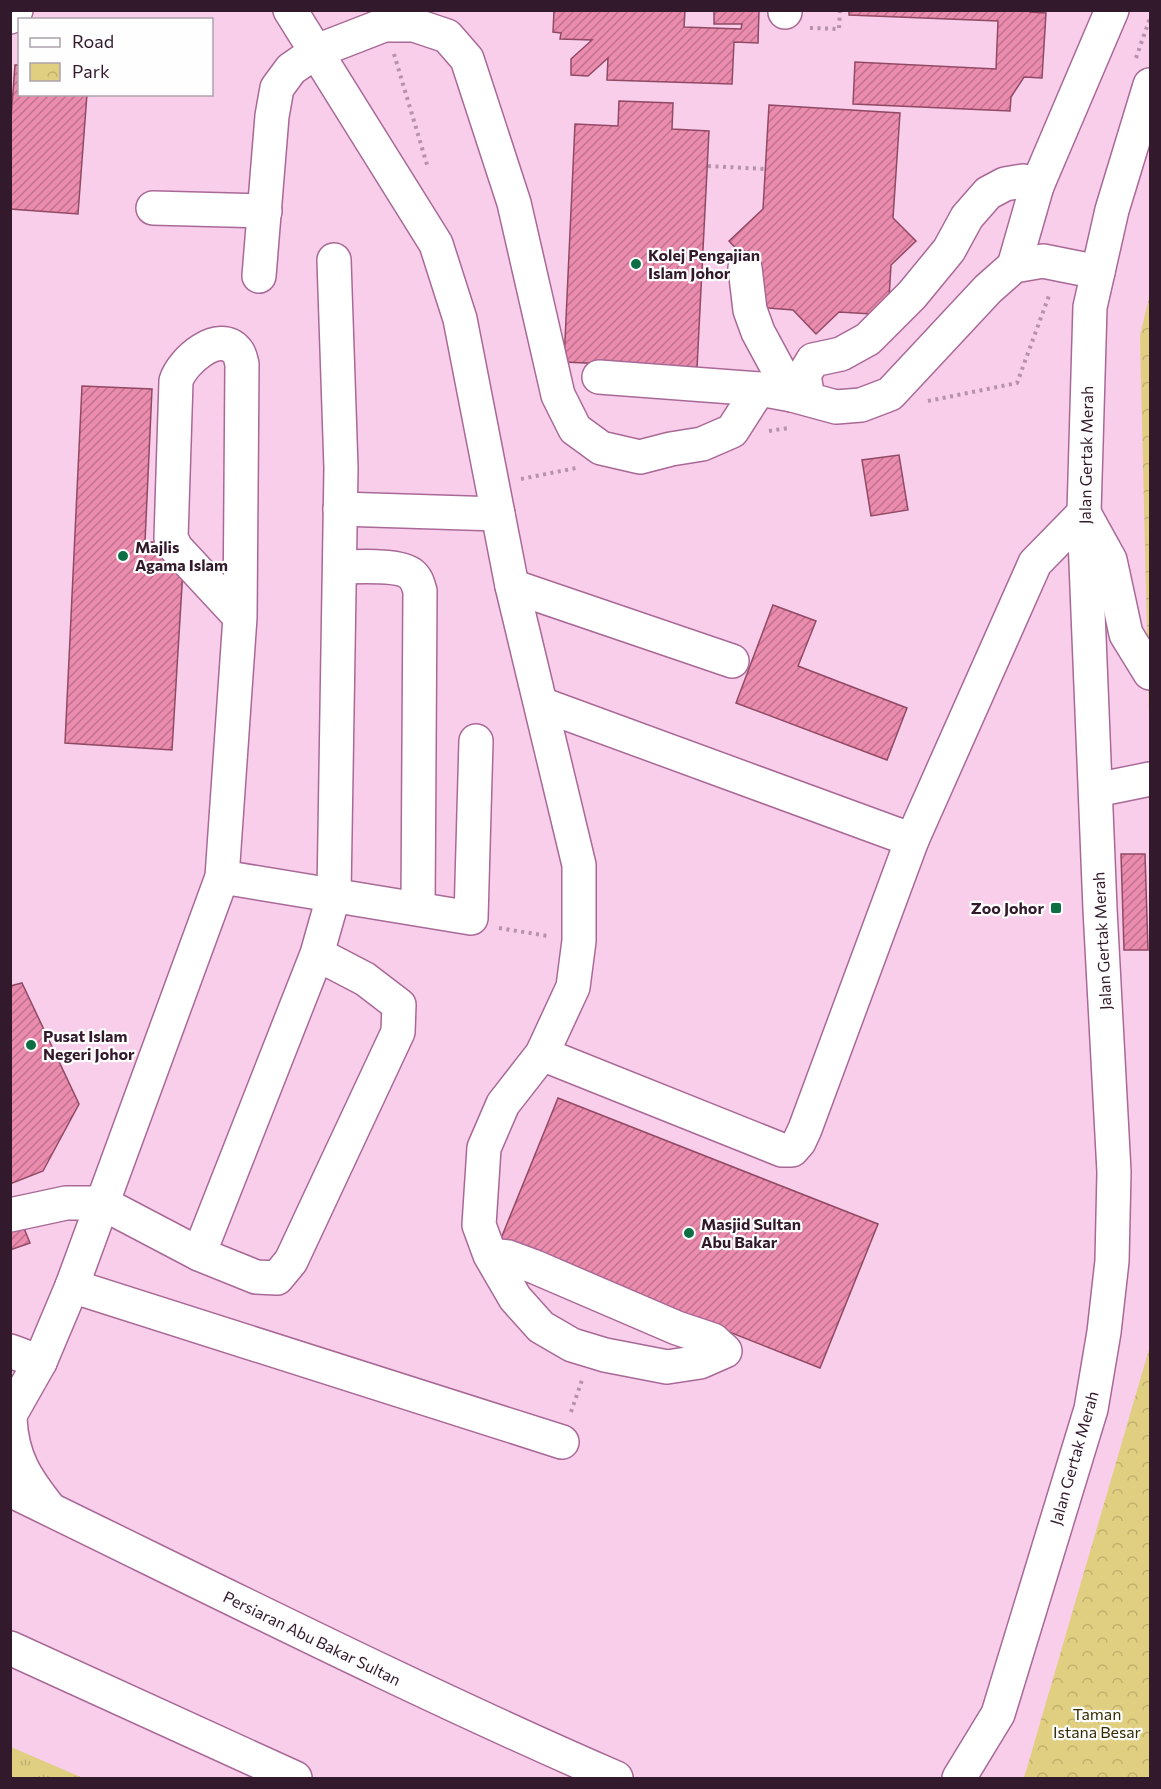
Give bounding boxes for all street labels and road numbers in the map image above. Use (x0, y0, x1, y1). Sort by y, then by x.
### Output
street label: Jalan Gertak Merah (1075, 386, 1096, 524)
street label: Jalan Gertak Merah (1088, 871, 1115, 1011)
street label: Jalan Gertak Merah (1045, 1389, 1102, 1527)
street label: Persiaran Abu Bakar Sultan (220, 1586, 404, 1689)

